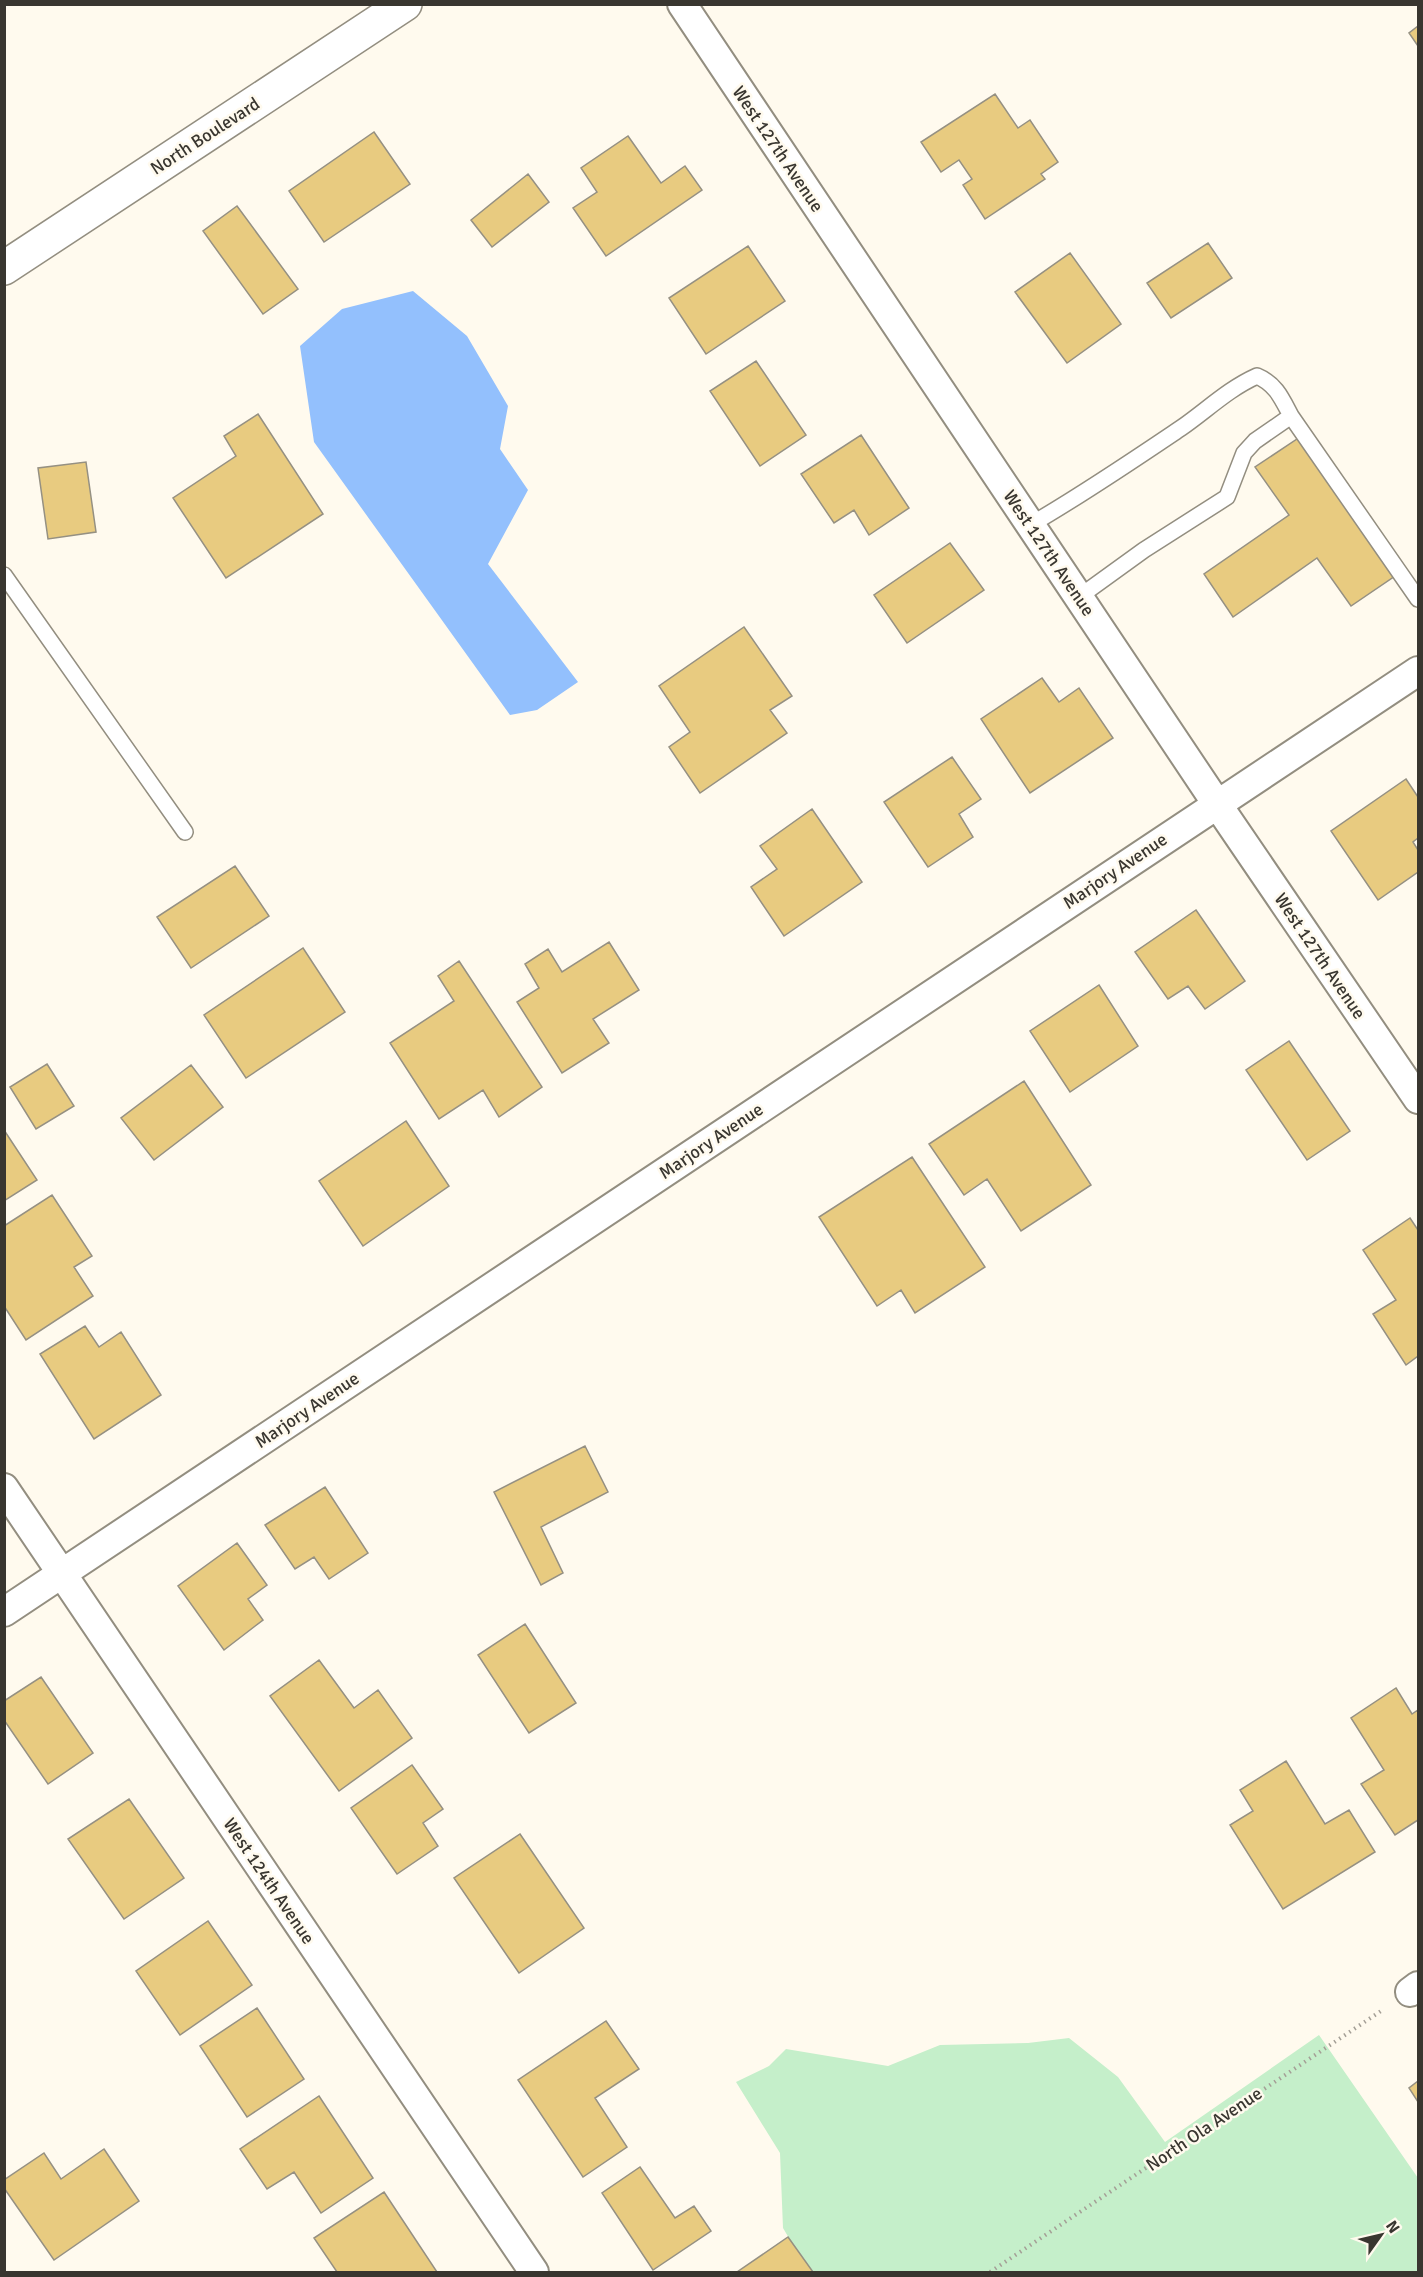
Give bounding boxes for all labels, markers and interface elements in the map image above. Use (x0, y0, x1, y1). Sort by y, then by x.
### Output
street label: West 127th Avenue (728, 82, 828, 216)
street label: North Boulevard (146, 92, 264, 180)
street label: West 127th Avenue (999, 486, 1099, 620)
street label: Marjory Avenue (1059, 828, 1171, 914)
street label: West 127th Avenue (1270, 889, 1370, 1023)
street label: Marjory Avenue (655, 1098, 767, 1184)
street label: Marjory Avenue (251, 1367, 363, 1453)
street label: West 124th Avenue (219, 1814, 319, 1948)
street label: North Ola Avenue (1142, 2082, 1266, 2176)
north arrow (1351, 2205, 1411, 2265)
text: N (1381, 2217, 1404, 2237)

